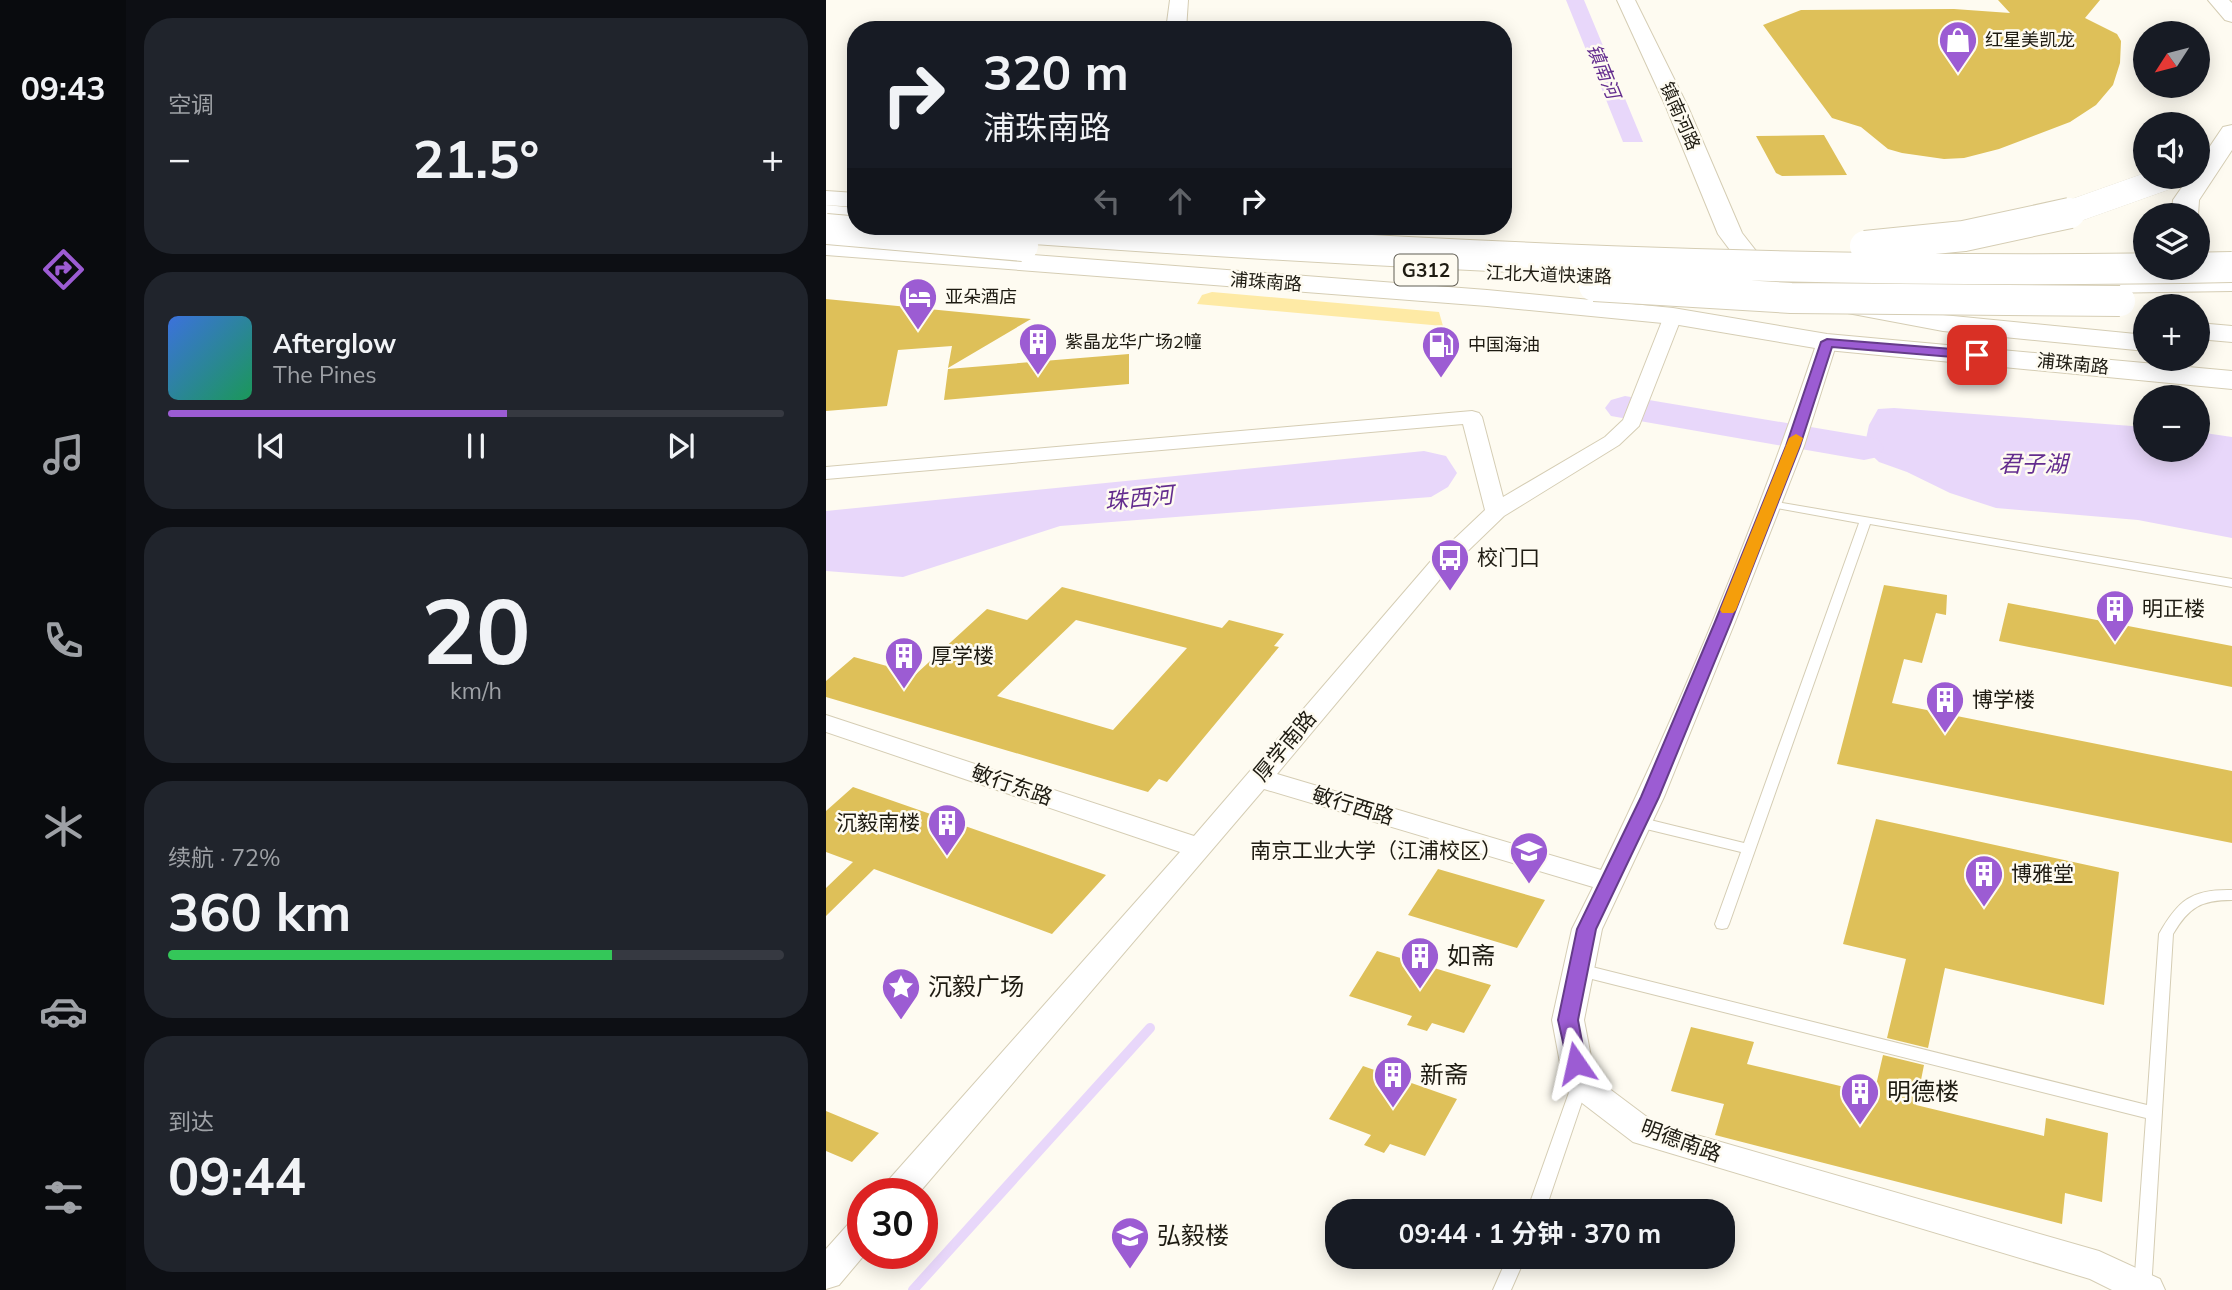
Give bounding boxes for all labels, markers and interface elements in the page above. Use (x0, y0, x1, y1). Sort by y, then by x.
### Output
shop icon: 红星美凯龙 (1937, 19, 1979, 74)
north arrow (2133, 21, 2210, 98)
map controls (2133, 21, 2210, 462)
place label: 红星美凯龙 (1985, 28, 2075, 51)
water label: 镇南河 (1582, 40, 1627, 106)
text: 320 m (983, 41, 1129, 102)
icon: right (868, 49, 959, 140)
text: 09:43 (21, 68, 105, 108)
street label: 镇南河路 (1655, 78, 1706, 153)
text: 空调 (168, 90, 214, 119)
text: 浦珠南路 (983, 107, 1111, 147)
button: sound (2133, 112, 2210, 189)
text: 21.5° (413, 126, 539, 191)
text: − (168, 134, 191, 182)
text: + (761, 134, 784, 182)
icon: left (1088, 182, 1126, 220)
icon: ahead (1161, 182, 1199, 220)
icon: right (1234, 182, 1272, 220)
button: layers (2133, 203, 2210, 280)
icon: directions (39, 245, 88, 294)
road number: G312 (1394, 254, 1458, 286)
street label: 江北大道快速路 (1486, 261, 1612, 288)
street label: 浦珠南路 (1229, 268, 1303, 295)
hotel icon: 亚朵酒店 (897, 276, 939, 331)
place label: 亚朵酒店 (945, 285, 1017, 308)
button: + (2133, 294, 2210, 371)
building icon: 紫晶龙华广场2幢 (1017, 321, 1059, 376)
fuel station icon: 中国海油 (1420, 324, 1462, 379)
pin (1947, 325, 2007, 385)
text: Afterglow (273, 327, 396, 360)
place label: 紫晶龙华广场2幢 (1065, 330, 1202, 353)
place label: 中国海油 (1468, 333, 1540, 356)
icon: arrive (1958, 336, 1996, 374)
street label: 浦珠南路 (2036, 348, 2110, 379)
text: The Pines (273, 360, 377, 389)
button: − (2133, 385, 2210, 462)
icon: previous (252, 427, 290, 465)
icon: pause (457, 427, 495, 465)
icon: next (662, 427, 700, 465)
icon: music (39, 430, 88, 479)
water label: 君子湖 (1999, 449, 2071, 478)
water label: 珠西河 (1103, 479, 1179, 516)
bus stop icon: 校门口 (1429, 537, 1471, 592)
place label: 校门口 (1477, 544, 1540, 570)
text: 20 (421, 573, 531, 687)
building icon: 明正楼 (2094, 588, 2136, 643)
place label: 明正楼 (2142, 595, 2205, 621)
icon: phone (39, 616, 88, 665)
building icon: 厚学楼 (883, 635, 925, 690)
place label: 厚学楼 (931, 642, 994, 668)
text: km/h (450, 676, 502, 705)
building icon: 博学楼 (1924, 679, 1966, 734)
place label: 博学楼 (1972, 686, 2035, 712)
street label: 厚学南路 (1247, 705, 1321, 786)
street label: 敏行东路 (968, 758, 1056, 810)
street label: 敏行西路 (1309, 780, 1397, 830)
icon: climate (39, 802, 88, 851)
building icon: 沉毅南楼 (926, 802, 968, 857)
place label: 沉毅南楼 (836, 809, 920, 835)
school or university icon: 南京工业大学（江浦校区） (1508, 830, 1550, 885)
place label: 南京工业大学（江浦校区） (1250, 837, 1502, 863)
text: 续航 · 72% (168, 843, 280, 872)
building icon: 博雅堂 (1963, 853, 2005, 908)
place label: 博雅堂 (2011, 860, 2074, 886)
text: 360 km (168, 879, 351, 944)
building icon: 如斋 (1399, 935, 1441, 990)
place label: 如斋 (1447, 940, 1495, 970)
place icon: 沉毅广场 (880, 966, 922, 1021)
place label: 沉毅广场 (928, 971, 1024, 1001)
icon: car (39, 987, 88, 1036)
position arrow (1539, 1026, 1613, 1100)
building icon: 新斋 (1372, 1054, 1414, 1109)
place label: 新斋 (1420, 1059, 1468, 1089)
building icon: 明德楼 (1839, 1071, 1881, 1126)
place label: 明德楼 (1887, 1076, 1959, 1106)
text: 到达 (168, 1107, 214, 1136)
street label: 明德南路 (1637, 1113, 1725, 1167)
text: 09:44 (168, 1143, 306, 1208)
icon: filters (39, 1173, 88, 1222)
speed limit sign: 30 (847, 1178, 938, 1269)
school or university icon: 弘毅楼 (1109, 1215, 1151, 1270)
text: 09:44 · 1 分钟 · 370 m (1399, 1217, 1661, 1250)
place label: 弘毅楼 (1157, 1220, 1229, 1250)

